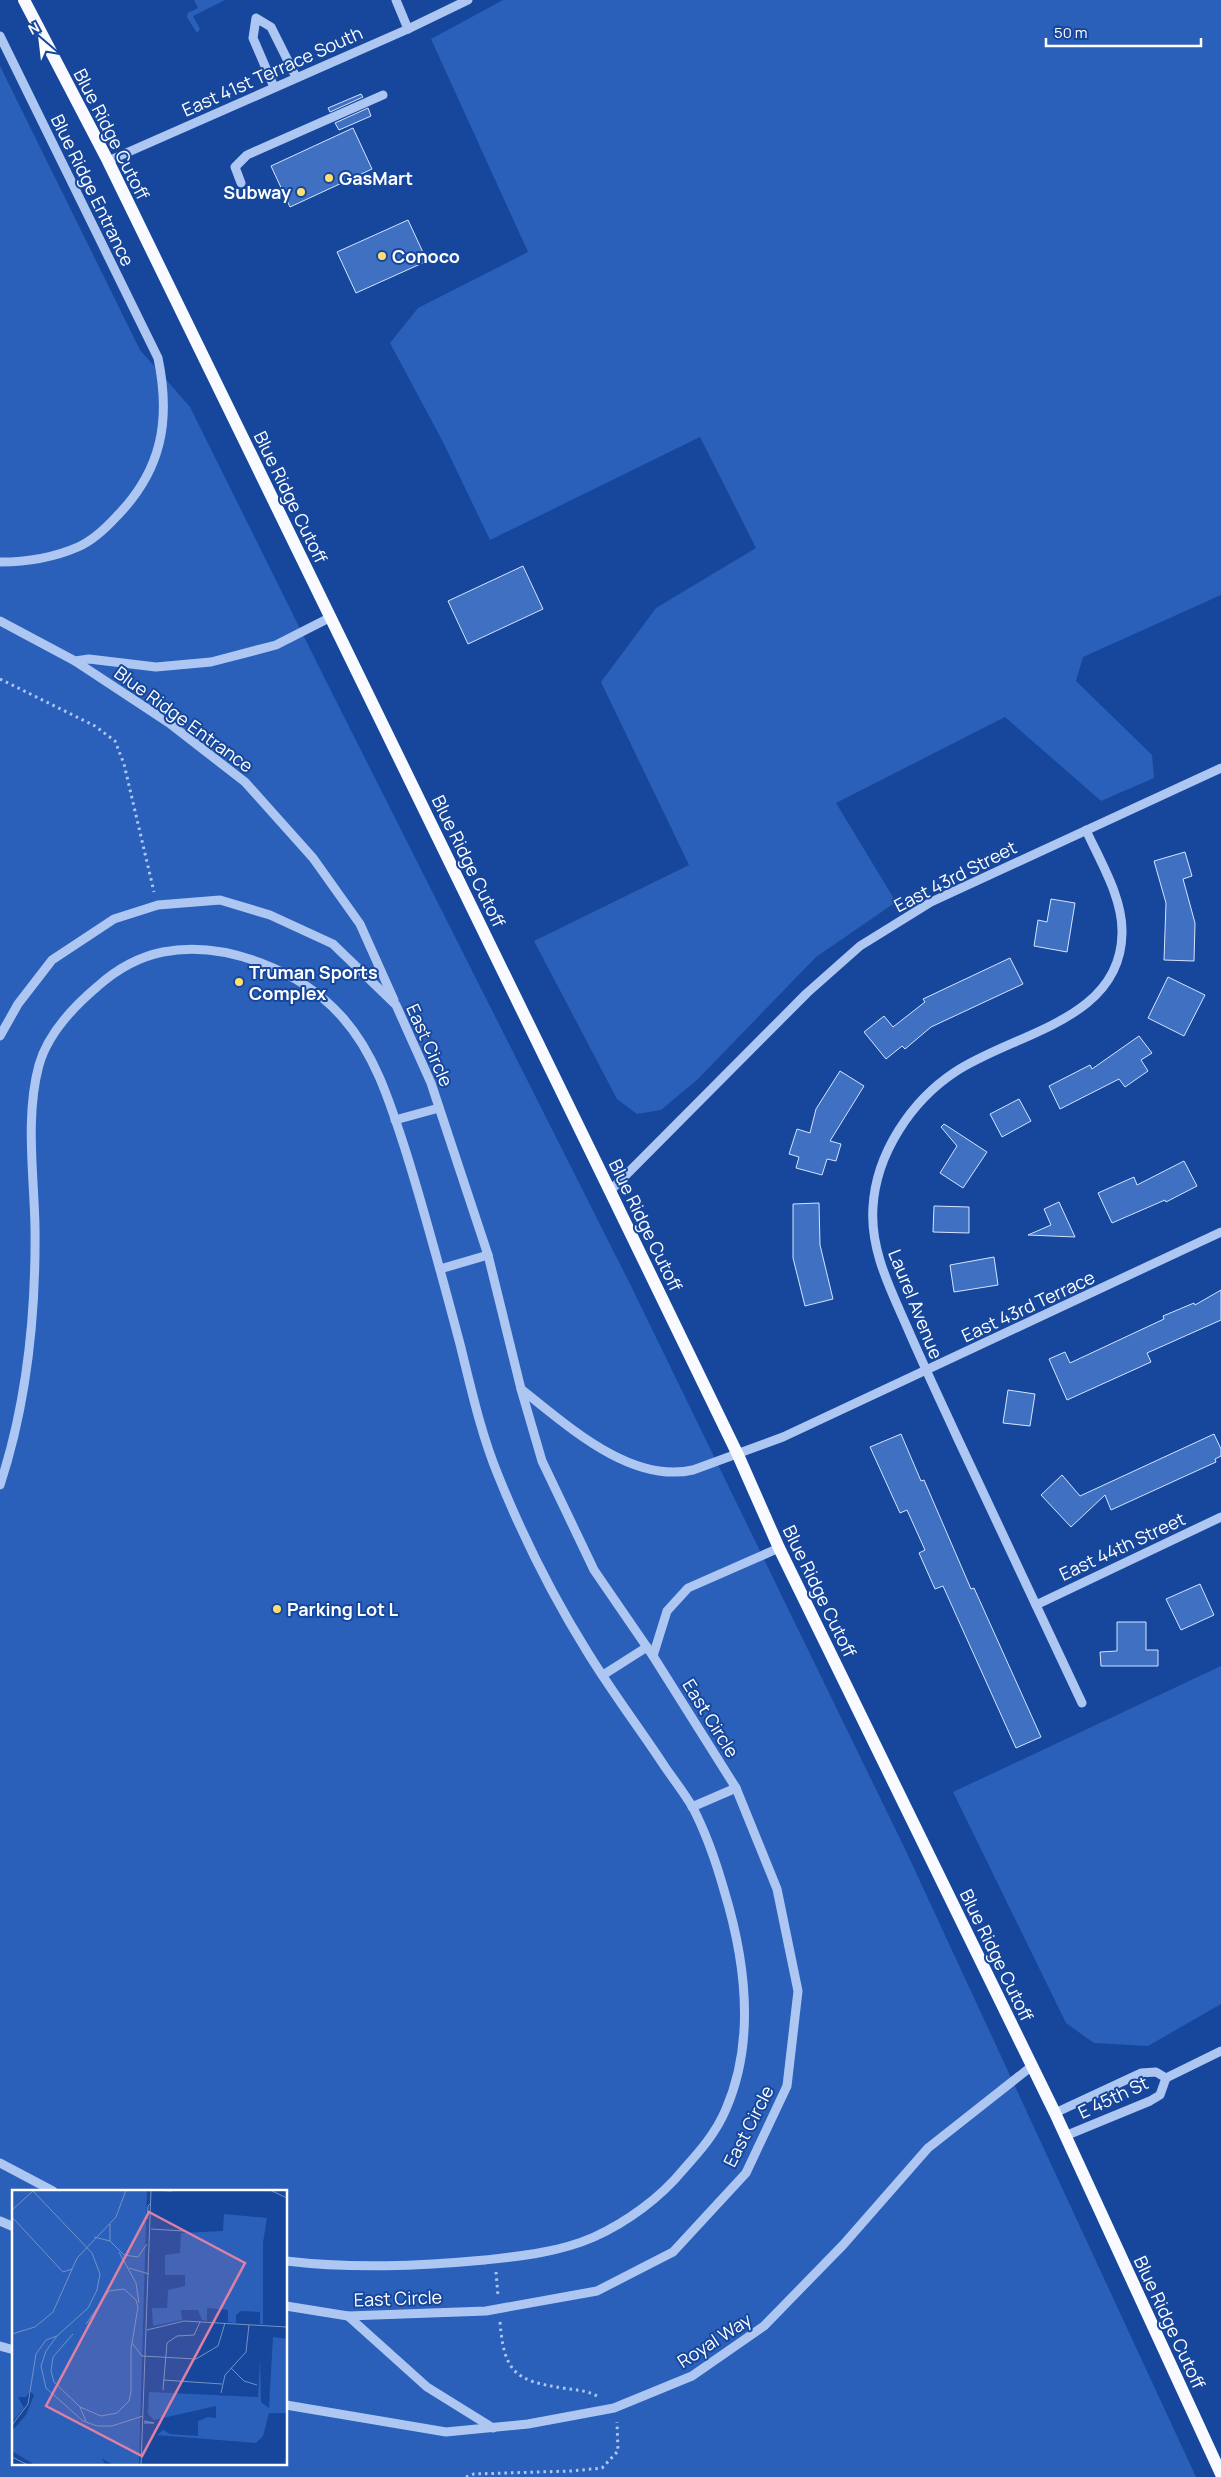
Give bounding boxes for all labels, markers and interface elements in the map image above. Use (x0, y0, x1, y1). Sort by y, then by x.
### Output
north arrow (15, 15, 65, 65)
scale bar (1046, 15, 1201, 47)
text: N (25, 17, 43, 39)
street label: East 41st Terrace South (178, 20, 366, 122)
text: 50 m (1054, 22, 1088, 43)
street label: Blue Ridge Cutoff (69, 64, 155, 204)
street label: Blue Ridge Entrance (46, 110, 140, 270)
place label: GasMart (339, 166, 413, 190)
marker: GasMart (323, 172, 335, 184)
place label: Subway (223, 180, 291, 204)
marker: Subway (295, 186, 307, 198)
place label: Conoco (392, 244, 460, 268)
marker: Conoco (376, 250, 388, 262)
street label: Blue Ridge Cutoff (249, 427, 333, 567)
street label: Blue Ridge Entrance (110, 660, 258, 778)
street label: Blue Ridge Cutoff (427, 791, 511, 931)
street label: East 43rd Street (890, 835, 1020, 917)
place label: Truman Sports Complex (249, 960, 378, 1005)
marker: Truman Sports Complex (233, 976, 245, 988)
street label: East Circle (401, 1000, 459, 1090)
street label: Blue Ridge Cutoff (604, 1155, 688, 1295)
street label: Laurel Avenue (883, 1246, 949, 1362)
street label: East 43rd Terrace (958, 1265, 1098, 1347)
street label: East 44th Street (1055, 1506, 1189, 1586)
street label: Blue Ridge Cutoff (778, 1521, 862, 1661)
place label: Parking Lot L (287, 1597, 399, 1621)
marker: Parking Lot L (271, 1603, 283, 1615)
street label: East Circle (677, 1674, 745, 1762)
street label: Blue Ridge Cutoff (955, 1885, 1039, 2025)
street label: E 45th St (1074, 2070, 1152, 2124)
street label: East Circle (717, 2081, 779, 2171)
inset map (12, 2190, 288, 2464)
street label: Blue Ridge Cutoff (1129, 2252, 1211, 2392)
street label: East Circle (353, 2284, 443, 2312)
street label: Royal Way (672, 2307, 756, 2373)

